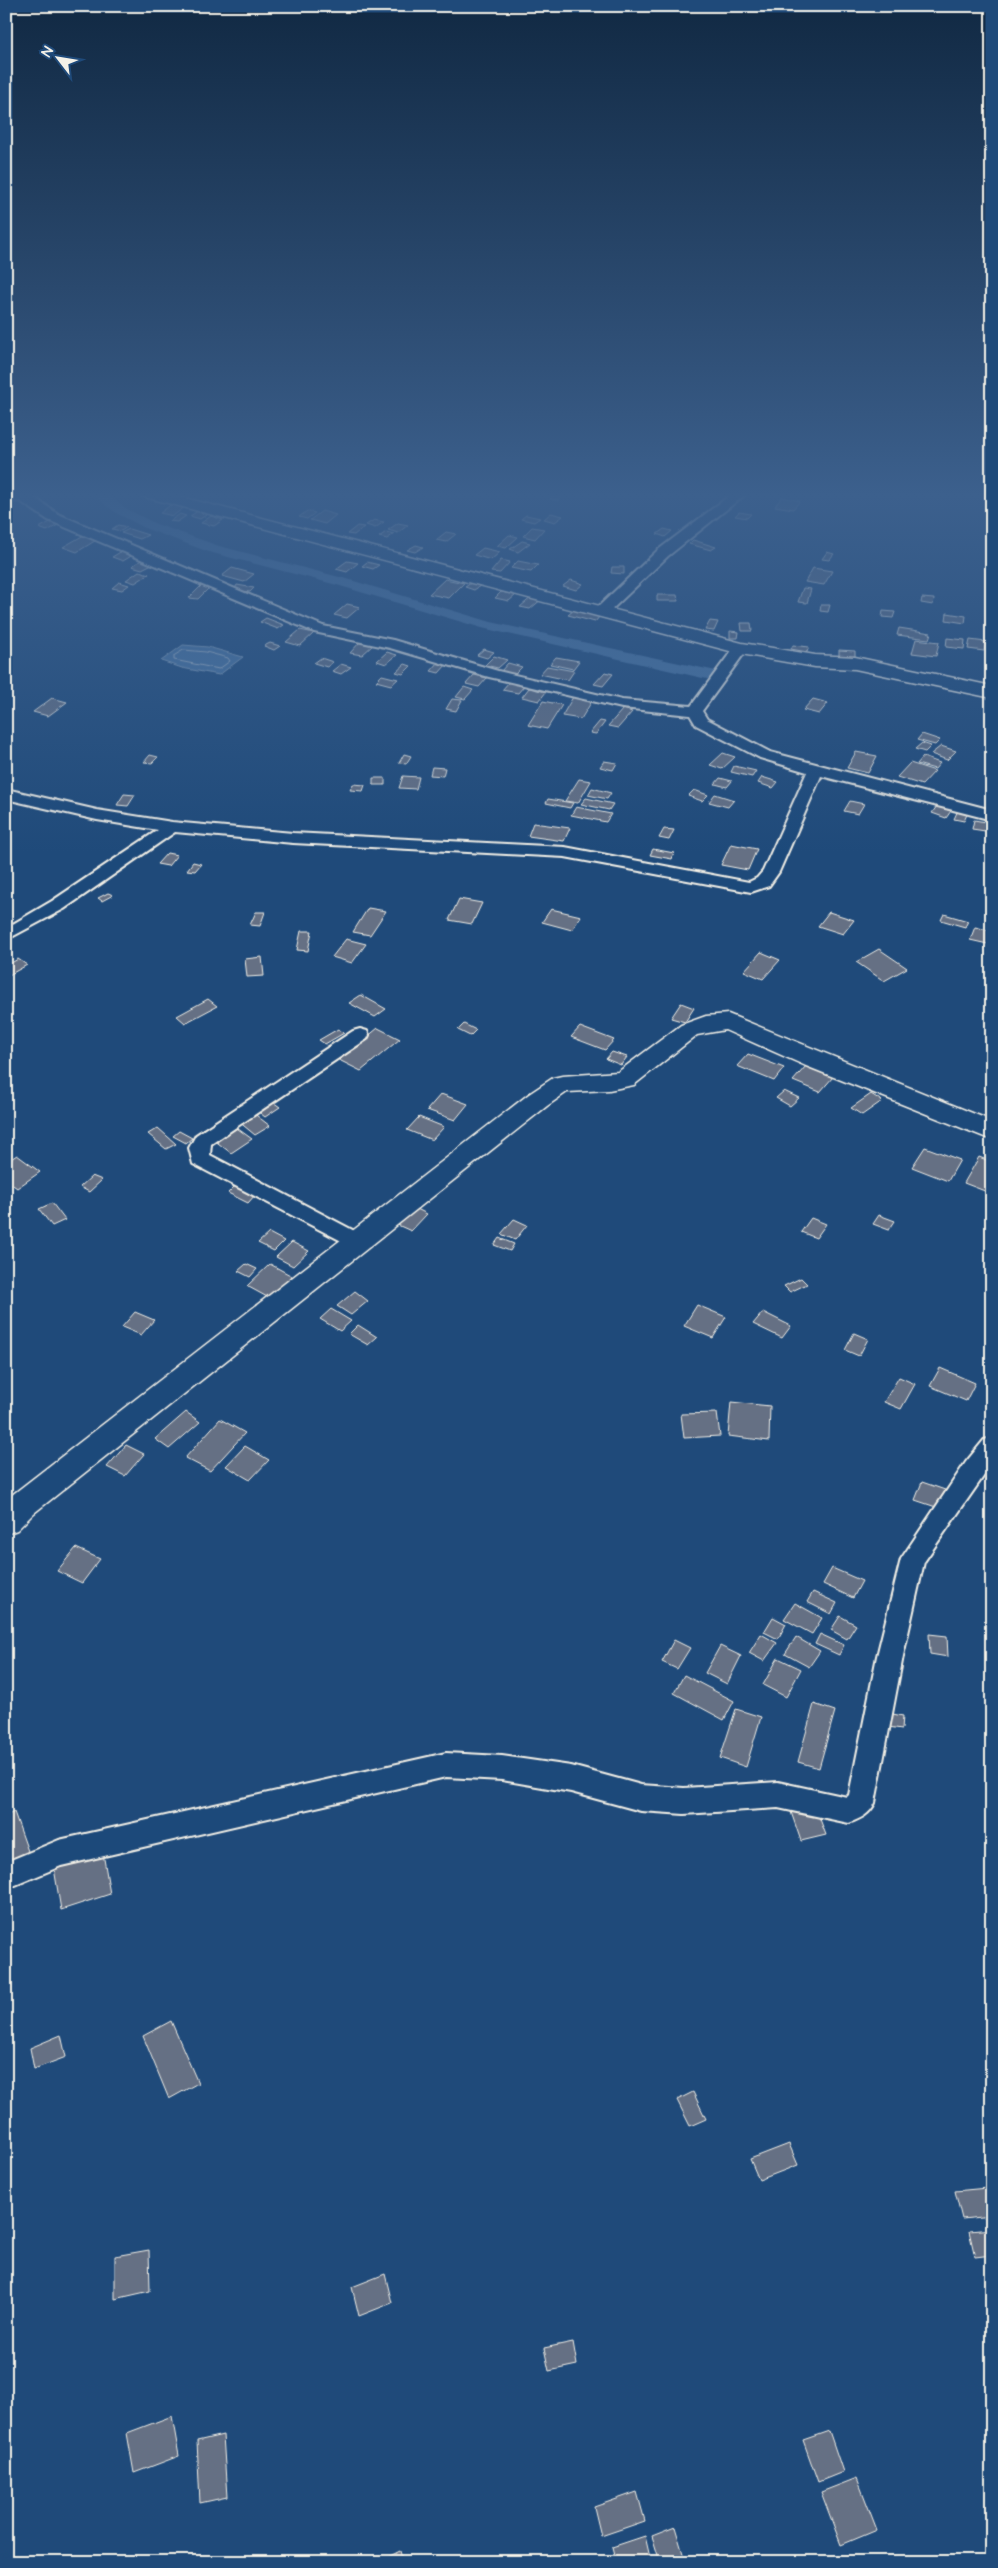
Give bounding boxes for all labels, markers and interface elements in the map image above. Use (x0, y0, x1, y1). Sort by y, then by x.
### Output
north arrow (32, 32, 82, 82)
text: N (37, 43, 59, 61)

